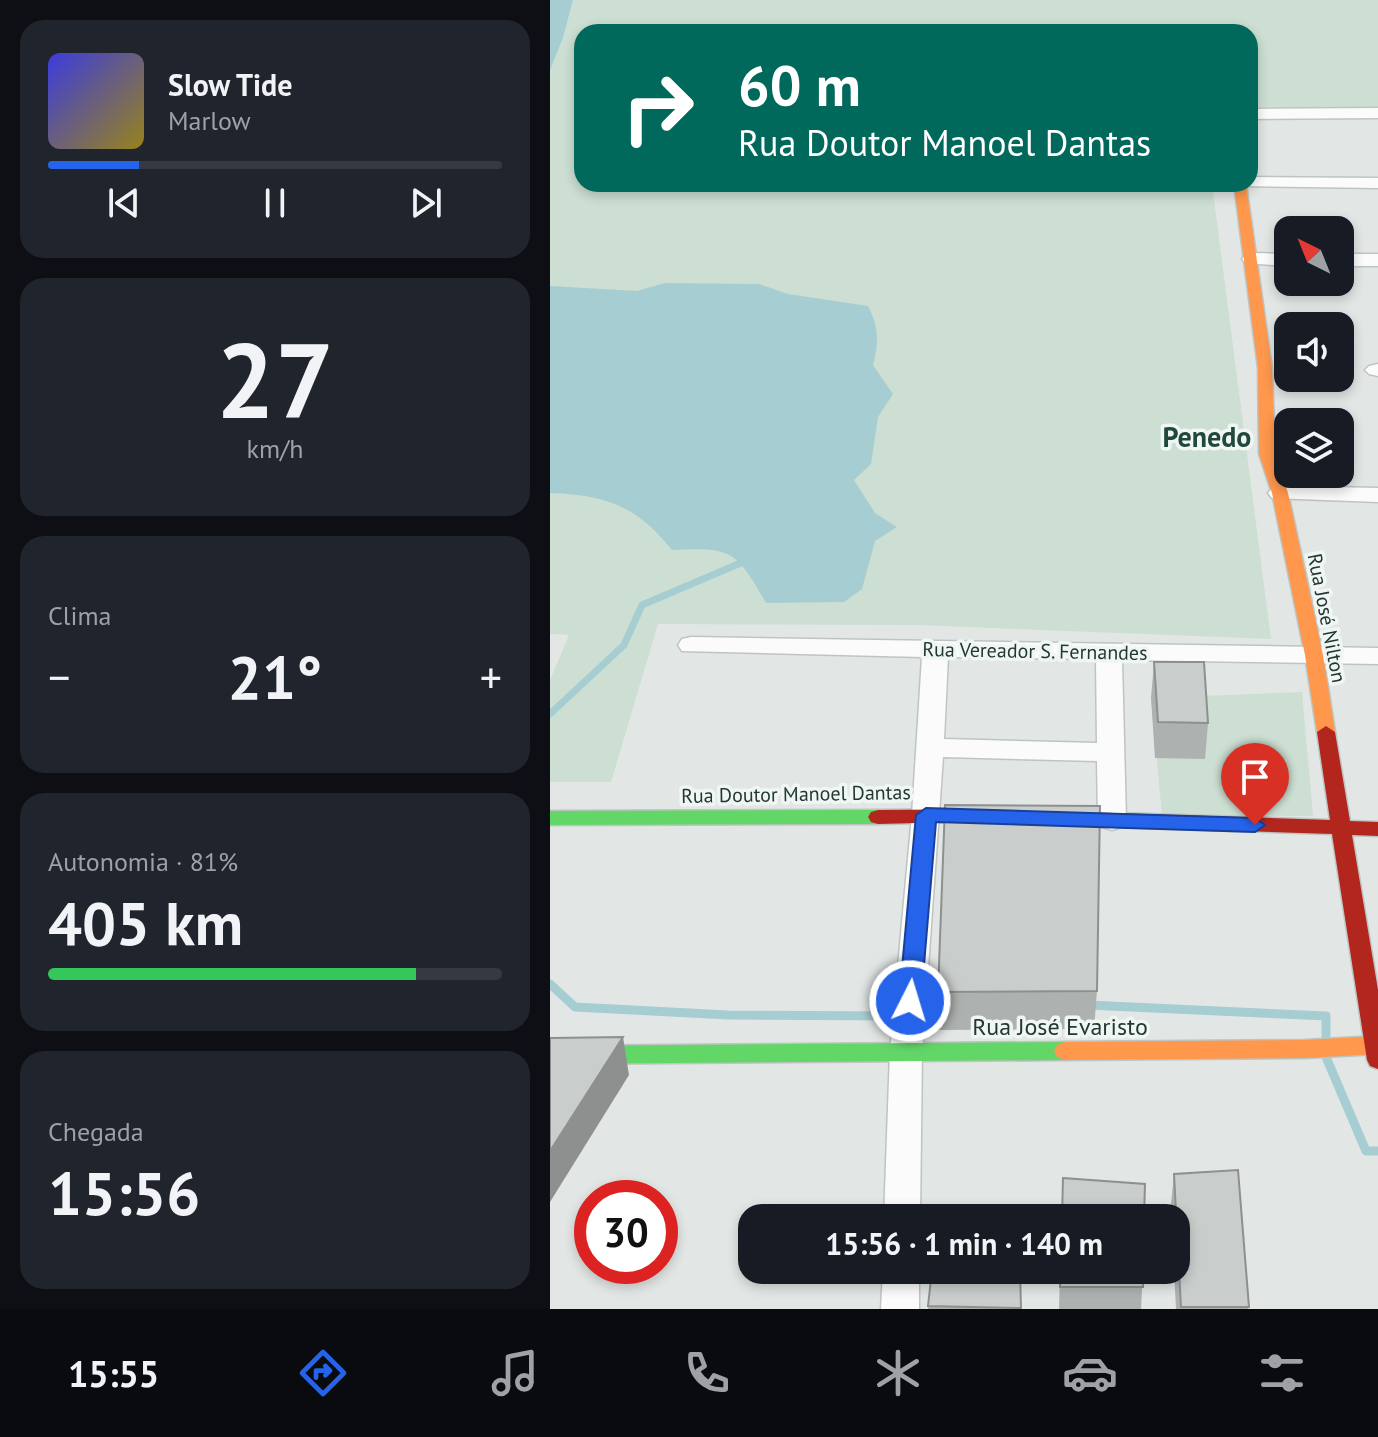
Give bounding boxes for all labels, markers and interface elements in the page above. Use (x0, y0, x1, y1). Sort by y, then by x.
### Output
text: 60 m (738, 49, 861, 121)
icon: right (606, 56, 710, 160)
text: Slow Tide (168, 65, 293, 104)
text: Marlow (168, 104, 251, 137)
text: Rua Doutor Manoel Dantas (738, 119, 1151, 166)
icon: previous (102, 181, 146, 225)
icon: pause (253, 181, 297, 225)
icon: next (404, 181, 448, 225)
north arrow (1274, 216, 1354, 296)
map controls (1274, 216, 1354, 488)
text: 27 (216, 312, 334, 447)
button: sound (1274, 312, 1354, 392)
button: layers (1274, 408, 1354, 488)
district label: Penedo (1163, 418, 1251, 455)
text: km/h (247, 432, 304, 465)
street label: Rua José Nilton (1302, 551, 1352, 685)
text: Clima (48, 599, 111, 632)
street label: Rua Vereador S. Fernandes (922, 636, 1148, 666)
text: 21° (228, 638, 322, 716)
text: − (48, 648, 70, 705)
text: + (480, 648, 502, 705)
pin (1221, 743, 1289, 825)
icon: arrive (1233, 755, 1277, 799)
street label: Rua Doutor Manoel Dantas (681, 779, 911, 809)
text: Autonomia · 81% (48, 845, 238, 878)
text: 405 km (48, 884, 243, 962)
position arrow (868, 959, 952, 1043)
street label: Rua José Evaristo (972, 1011, 1148, 1042)
text: Chegada (48, 1115, 144, 1148)
text: 15:56 (48, 1154, 200, 1232)
speed limit sign: 30 (574, 1180, 678, 1284)
text: 15:56 · 1 min · 140 m (825, 1224, 1103, 1263)
icon: directions (295, 1345, 351, 1401)
icon: music (487, 1345, 543, 1401)
icon: phone (679, 1345, 735, 1401)
icon: climate (870, 1345, 926, 1401)
icon: car (1062, 1345, 1118, 1401)
icon: filters (1254, 1345, 1310, 1401)
text: 15:55 (68, 1350, 159, 1397)

